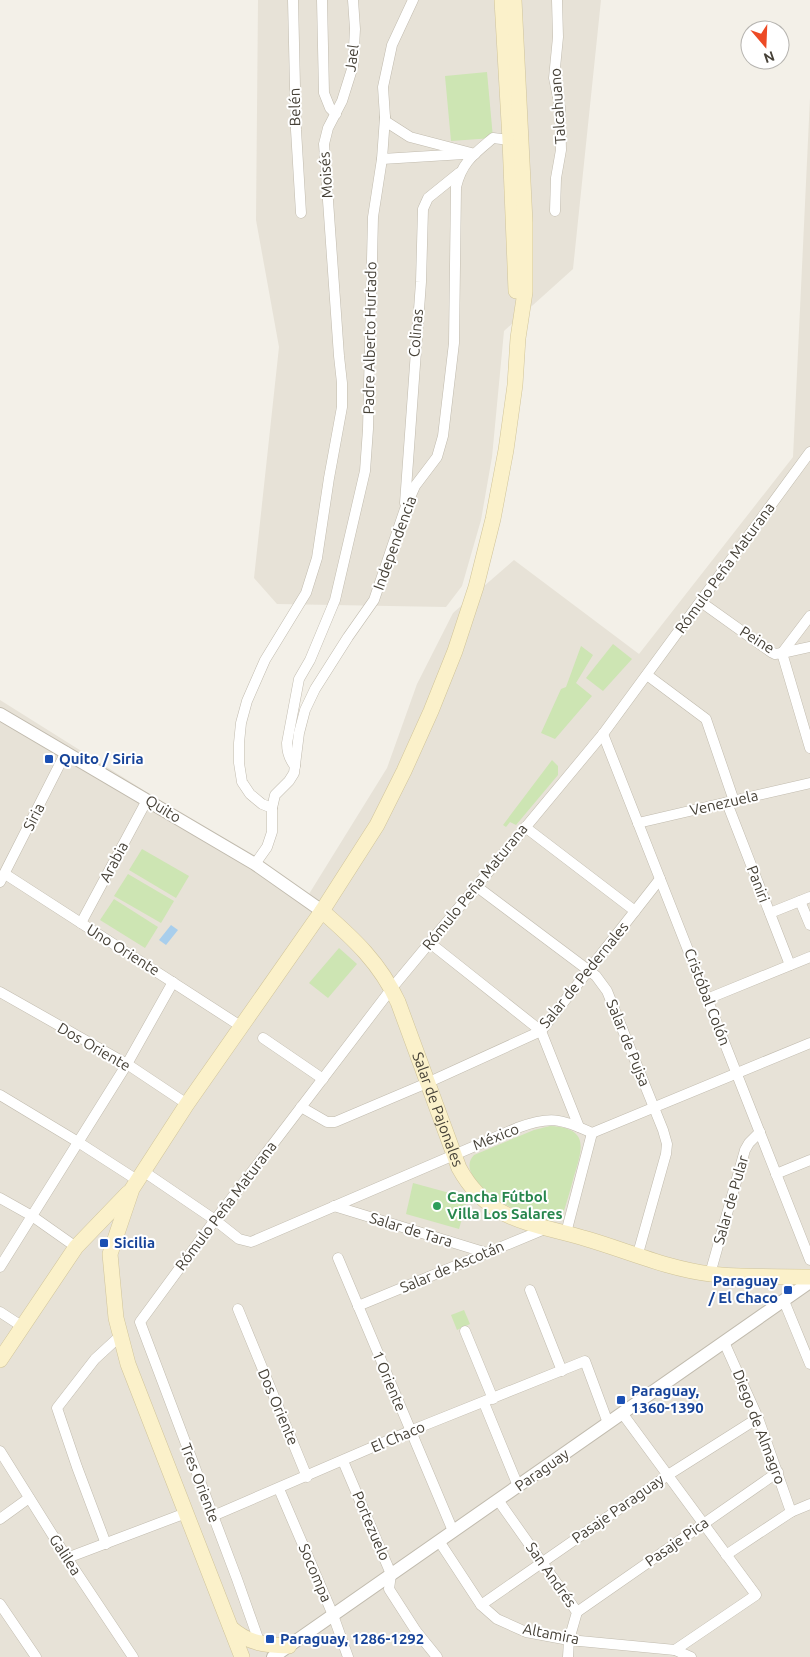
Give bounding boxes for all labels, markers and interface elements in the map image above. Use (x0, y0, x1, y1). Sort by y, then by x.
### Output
north arrow (740, 20, 790, 70)
street label: Jael (341, 43, 362, 73)
text: N (762, 48, 777, 67)
street label: Talcahuano (546, 67, 569, 145)
street label: Belén (286, 88, 303, 126)
street label: Moisés (315, 151, 336, 199)
street label: Padre Alberto Hurtado (360, 261, 379, 415)
street label: Colinas (405, 308, 426, 358)
street label: Independencia (370, 493, 419, 592)
street label: Rómulo Peña Maturana (671, 499, 778, 636)
street label: Peine (737, 622, 778, 657)
place label: Quito / Siria (59, 750, 144, 767)
marker: Quito / Siria (43, 753, 55, 765)
street label: Venezuela (688, 786, 760, 819)
street label: Quito (142, 791, 184, 826)
street label: Siria (20, 800, 48, 833)
street label: Rómulo Peña Maturana (419, 820, 531, 953)
street label: Arabia (96, 839, 131, 885)
street label: Paniri (744, 863, 773, 905)
street label: Salar de Pedernales (536, 918, 632, 1031)
street label: Uno Oriente (84, 920, 163, 979)
street label: Cristóbal Colón (681, 946, 734, 1048)
street label: Salar de Pujsa (603, 997, 654, 1089)
street label: Dos Oriente (55, 1019, 134, 1074)
street label: Salar de Pajonales (409, 1050, 467, 1169)
street label: México (470, 1120, 521, 1153)
street label: Rómulo Peña Maturana (171, 1138, 280, 1274)
street label: Salar de Pular (710, 1153, 751, 1246)
place label: Cancha Fútbol Villa Los Salares (447, 1188, 562, 1222)
marker: Cancha Fútbol Villa Los Salares (431, 1200, 443, 1212)
street label: Salar de Tara (368, 1209, 455, 1250)
place label: Sicilia (114, 1234, 155, 1251)
marker: Sicilia (98, 1237, 110, 1249)
street label: Salar de Ascotán (397, 1237, 506, 1296)
place label: Paraguay / El Chaco (708, 1272, 778, 1306)
marker: Paraguay / El Chaco (782, 1284, 794, 1296)
street label: 1 Oriente (369, 1348, 410, 1414)
street label: Dos Oriente (255, 1366, 302, 1448)
street label: Diego de Almagro (730, 1367, 789, 1486)
place label: Paraguay, 1360-1390 (631, 1382, 704, 1416)
marker: Paraguay, 1360-1390 (615, 1394, 627, 1406)
street label: El Chaco (368, 1418, 427, 1455)
street label: Tres Oriente (178, 1441, 223, 1525)
street label: Paraguay (511, 1445, 572, 1494)
street label: Pasaje Paraguay (569, 1471, 667, 1547)
street label: Portezuelo (349, 1488, 394, 1563)
street label: Pasaje Pica (642, 1514, 712, 1570)
street label: Galilea (46, 1531, 85, 1578)
street label: San Andrés (523, 1539, 580, 1610)
street label: Socompa (296, 1541, 335, 1605)
street label: Altamira (521, 1620, 581, 1647)
place label: Paraguay, 1286-1292 (280, 1630, 424, 1647)
marker: Paraguay, 1286-1292 (264, 1633, 276, 1645)

